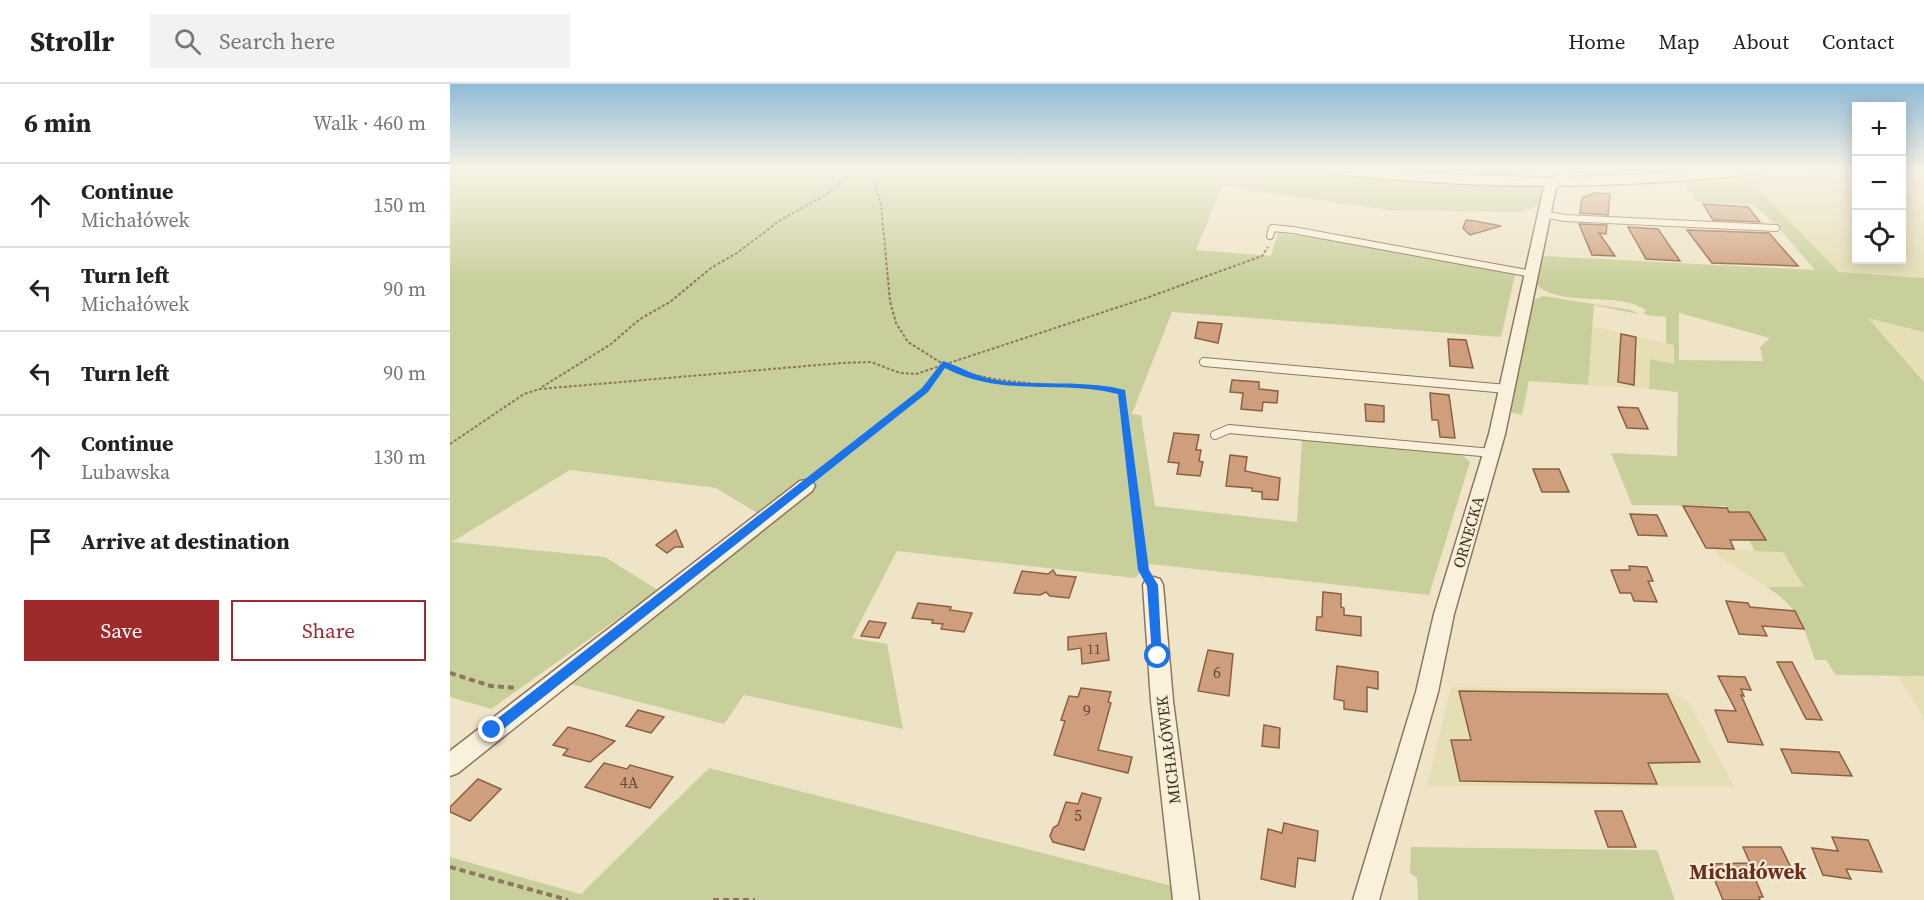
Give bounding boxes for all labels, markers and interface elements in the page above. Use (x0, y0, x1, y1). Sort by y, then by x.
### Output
search box (150, 14, 570, 68)
text: Strollr (30, 22, 114, 60)
icon: search (171, 25, 204, 58)
text: Search here (219, 26, 335, 56)
text: Home (1568, 27, 1626, 56)
text: Map (1659, 27, 1700, 56)
text: About (1733, 27, 1789, 56)
text: Contact (1822, 27, 1894, 56)
map controls (1852, 102, 1906, 264)
button: + (1852, 102, 1906, 156)
text: 6 min (24, 105, 91, 141)
text: Walk · 460 m (313, 109, 426, 137)
button: − (1852, 156, 1906, 210)
text: Continue (81, 176, 174, 206)
icon: ahead (24, 189, 57, 222)
text: 150 m (373, 191, 426, 219)
text: Michałówek (81, 206, 190, 234)
button: locate (1852, 210, 1906, 264)
text: Turn left (81, 260, 169, 290)
icon: left (24, 273, 57, 306)
text: 90 m (383, 275, 426, 303)
text: Michałówek (81, 290, 190, 318)
icon: left (24, 357, 57, 390)
text: Turn left (81, 358, 169, 388)
text: 90 m (383, 359, 426, 387)
text: Continue (81, 428, 174, 458)
icon: ahead (24, 441, 57, 474)
text: 130 m (373, 443, 426, 471)
text: Lubawska (81, 458, 170, 486)
street label: ORNECKA (1447, 493, 1489, 571)
icon: arrive (24, 525, 57, 558)
text: Arrive at destination (81, 526, 290, 556)
button: Save (24, 600, 219, 661)
button: Share (231, 600, 426, 661)
house number: 11 (1087, 639, 1101, 659)
route start (1144, 642, 1170, 668)
house number: 6 (1213, 661, 1221, 683)
street label: MICHAŁÓWEK (1150, 694, 1186, 805)
house number: 9 (1083, 699, 1091, 721)
route end (478, 716, 504, 742)
house number: 4A (620, 771, 639, 793)
house number: 5 (1074, 804, 1082, 826)
district label: Michałówek (1689, 857, 1807, 886)

